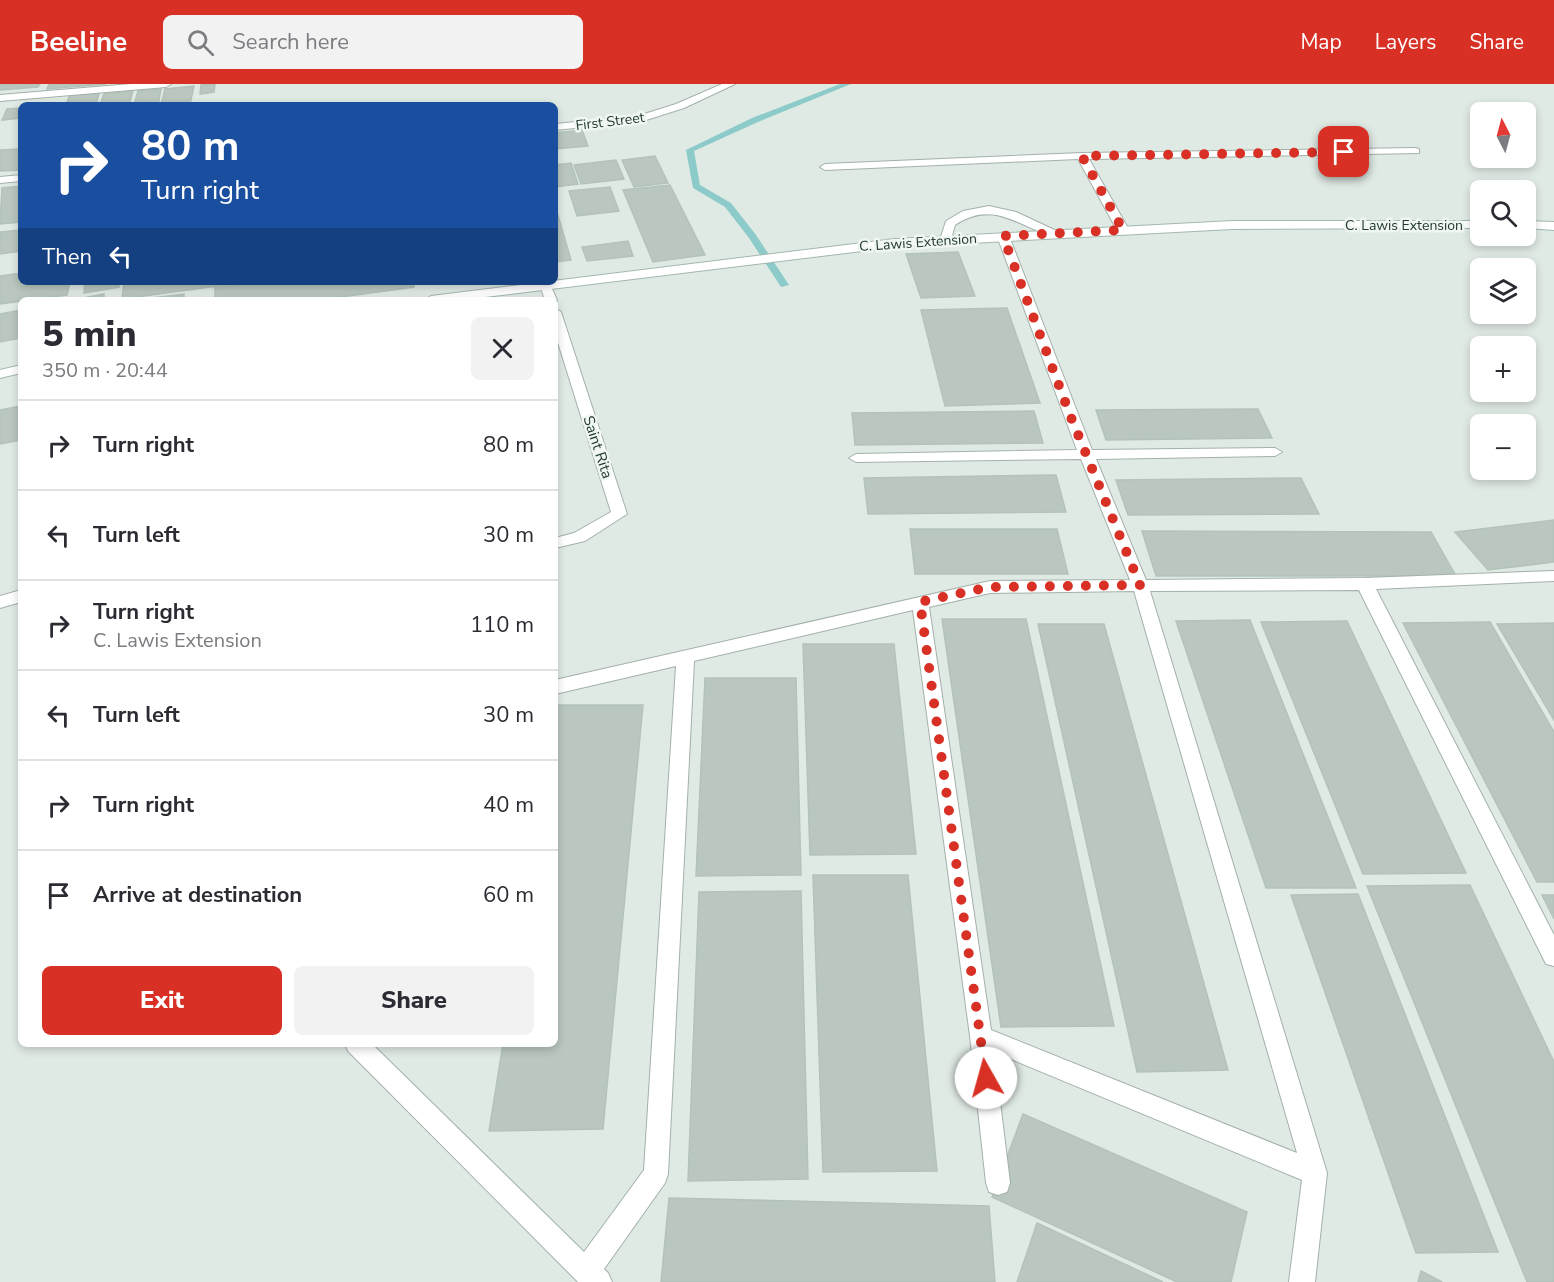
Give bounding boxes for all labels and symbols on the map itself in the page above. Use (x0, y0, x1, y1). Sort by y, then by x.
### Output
north arrow (1470, 102, 1536, 168)
street label: First Street (575, 108, 646, 135)
pin (1318, 126, 1369, 177)
street label: C. Lawis Extension (1345, 216, 1463, 235)
street label: C. Lawis Extension (858, 229, 978, 256)
street label: Saint Rita (578, 413, 618, 481)
position arrow (954, 1046, 1018, 1110)

